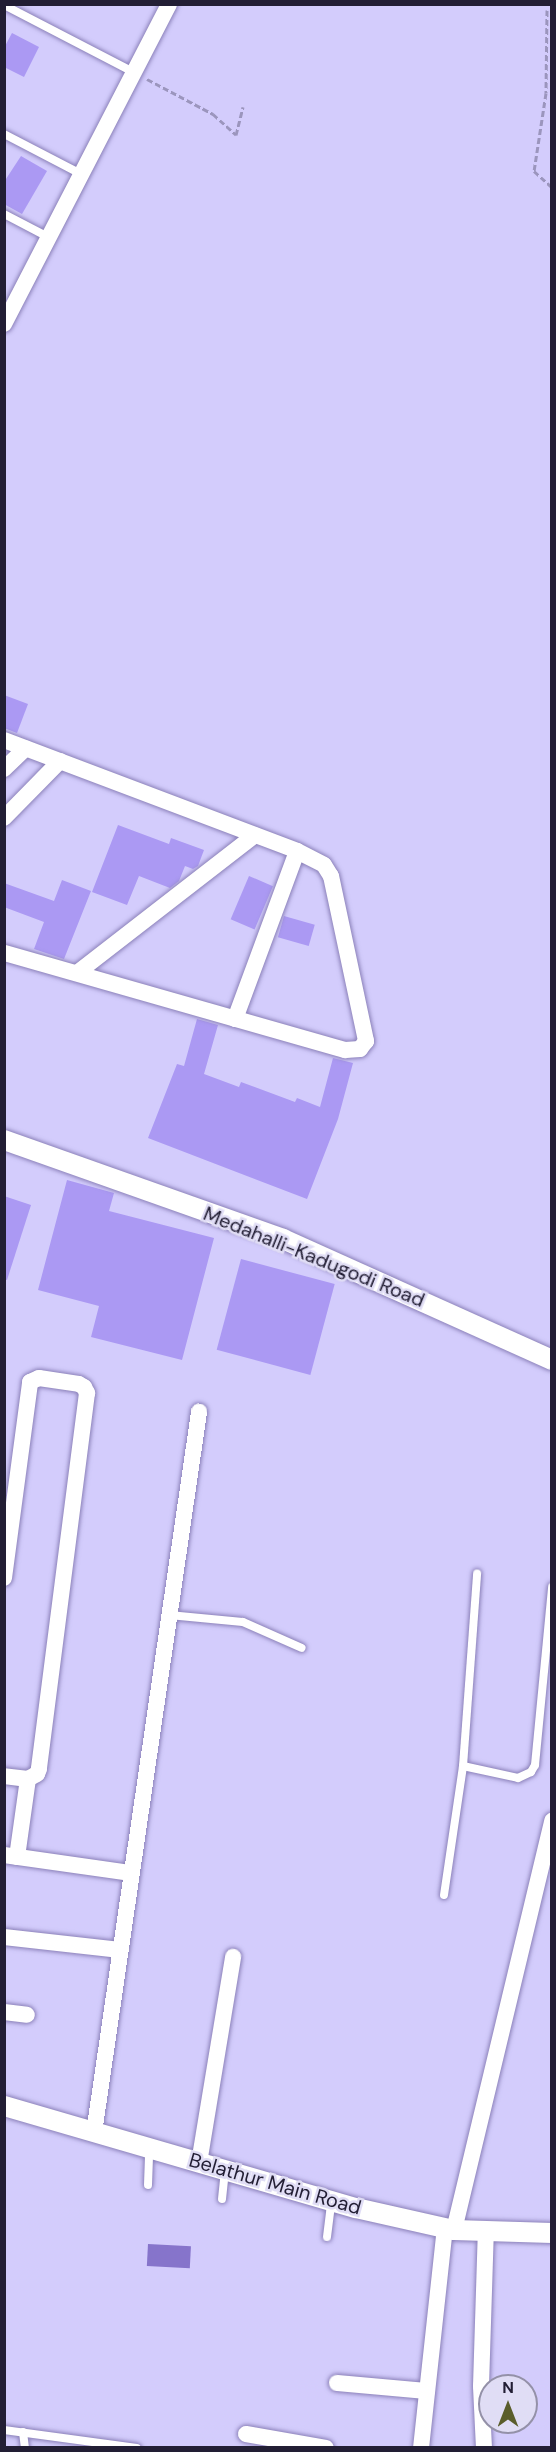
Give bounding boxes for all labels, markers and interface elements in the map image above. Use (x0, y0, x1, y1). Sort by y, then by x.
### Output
street label: Medahalli-Kadugodi Road (200, 1202, 428, 1312)
street label: Belathur Main Road (186, 2148, 364, 2220)
north arrow (478, 2374, 538, 2434)
text: N (502, 2377, 514, 2398)

